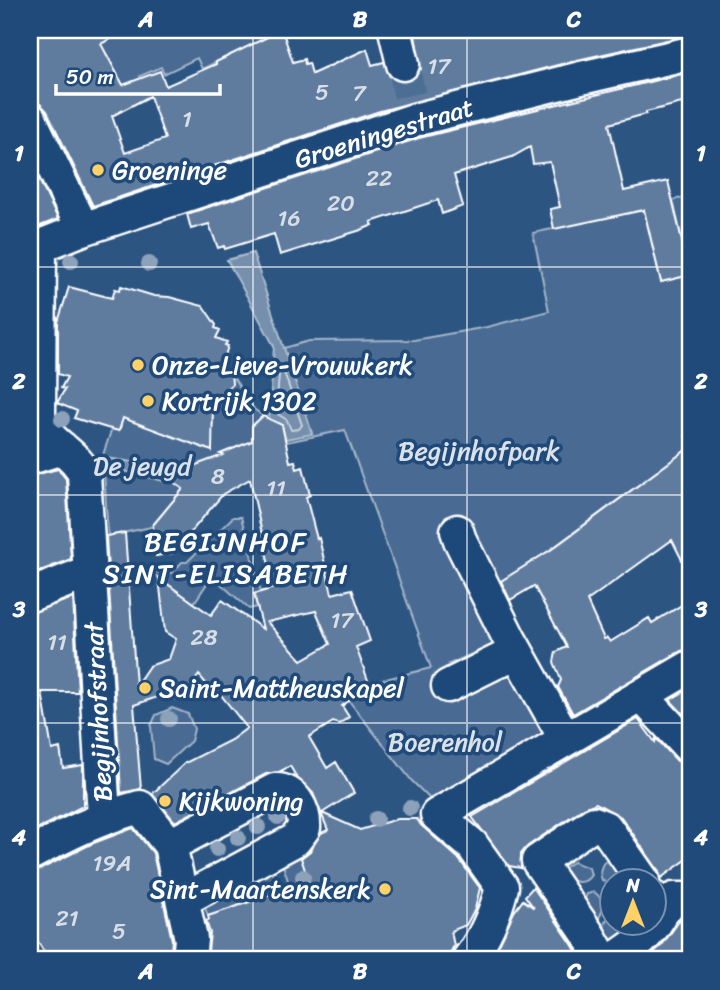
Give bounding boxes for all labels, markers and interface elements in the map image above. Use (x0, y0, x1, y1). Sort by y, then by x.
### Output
text: A (137, 0, 154, 40)
text: B (353, 0, 368, 40)
text: C (566, 0, 582, 40)
house number: 17 (428, 46, 452, 87)
scale bar (56, 52, 220, 96)
text: 50 m (66, 58, 114, 96)
house number: 5 (315, 72, 329, 113)
house number: 7 (352, 73, 367, 114)
street label: Groeningestraat (288, 84, 480, 182)
house number: 1 (182, 99, 192, 140)
text: 1 (14, 133, 24, 174)
text: 1 (696, 133, 706, 174)
place label: Groeninge (112, 147, 227, 193)
house number: 22 (366, 158, 392, 199)
marker: Groeninge (90, 162, 106, 178)
house number: 20 (327, 183, 355, 224)
house number: 16 (278, 198, 300, 239)
place label: Onze-Lieve-Vrouwkerk (152, 342, 413, 388)
marker: Onze-Lieve-Vrouwkerk (130, 357, 146, 373)
text: 2 (11, 361, 26, 402)
text: 2 (693, 361, 708, 402)
place label: Kortrijk 1302 (162, 378, 317, 424)
marker: Kortrijk 1302 (140, 393, 156, 409)
park label: Begijnhofpark (398, 428, 560, 474)
park label: De jeugd (93, 443, 193, 489)
house number: 8 (211, 456, 225, 497)
house number: 11 (266, 468, 286, 509)
district label: BEGIJNHOF SINT-ELISABETH (102, 517, 350, 598)
text: 3 (12, 589, 26, 630)
text: 3 (694, 589, 708, 630)
house number: 17 (331, 600, 355, 641)
house number: 28 (190, 617, 218, 658)
street label: Begijnhofstraat (70, 620, 126, 803)
house number: 11 (47, 622, 67, 663)
place label: Saint-Mattheuskapel (159, 665, 405, 711)
marker: Saint-Mattheuskapel (137, 680, 153, 696)
park label: Boerenhol (388, 719, 503, 765)
place label: Kijkwoning (179, 778, 304, 824)
marker: Kijkwoning (157, 793, 173, 809)
text: 4 (11, 817, 27, 858)
text: 4 (693, 817, 709, 858)
house number: 19A (92, 843, 132, 884)
place label: Sint-Maartenskerk (150, 866, 371, 912)
north arrow (598, 867, 668, 937)
text: N (625, 869, 640, 902)
marker: Sint-Maartenskerk (377, 881, 393, 897)
house number: 21 (55, 898, 79, 939)
house number: 5 (112, 911, 126, 952)
text: A (137, 951, 154, 990)
text: B (353, 951, 368, 990)
text: C (566, 951, 582, 990)

